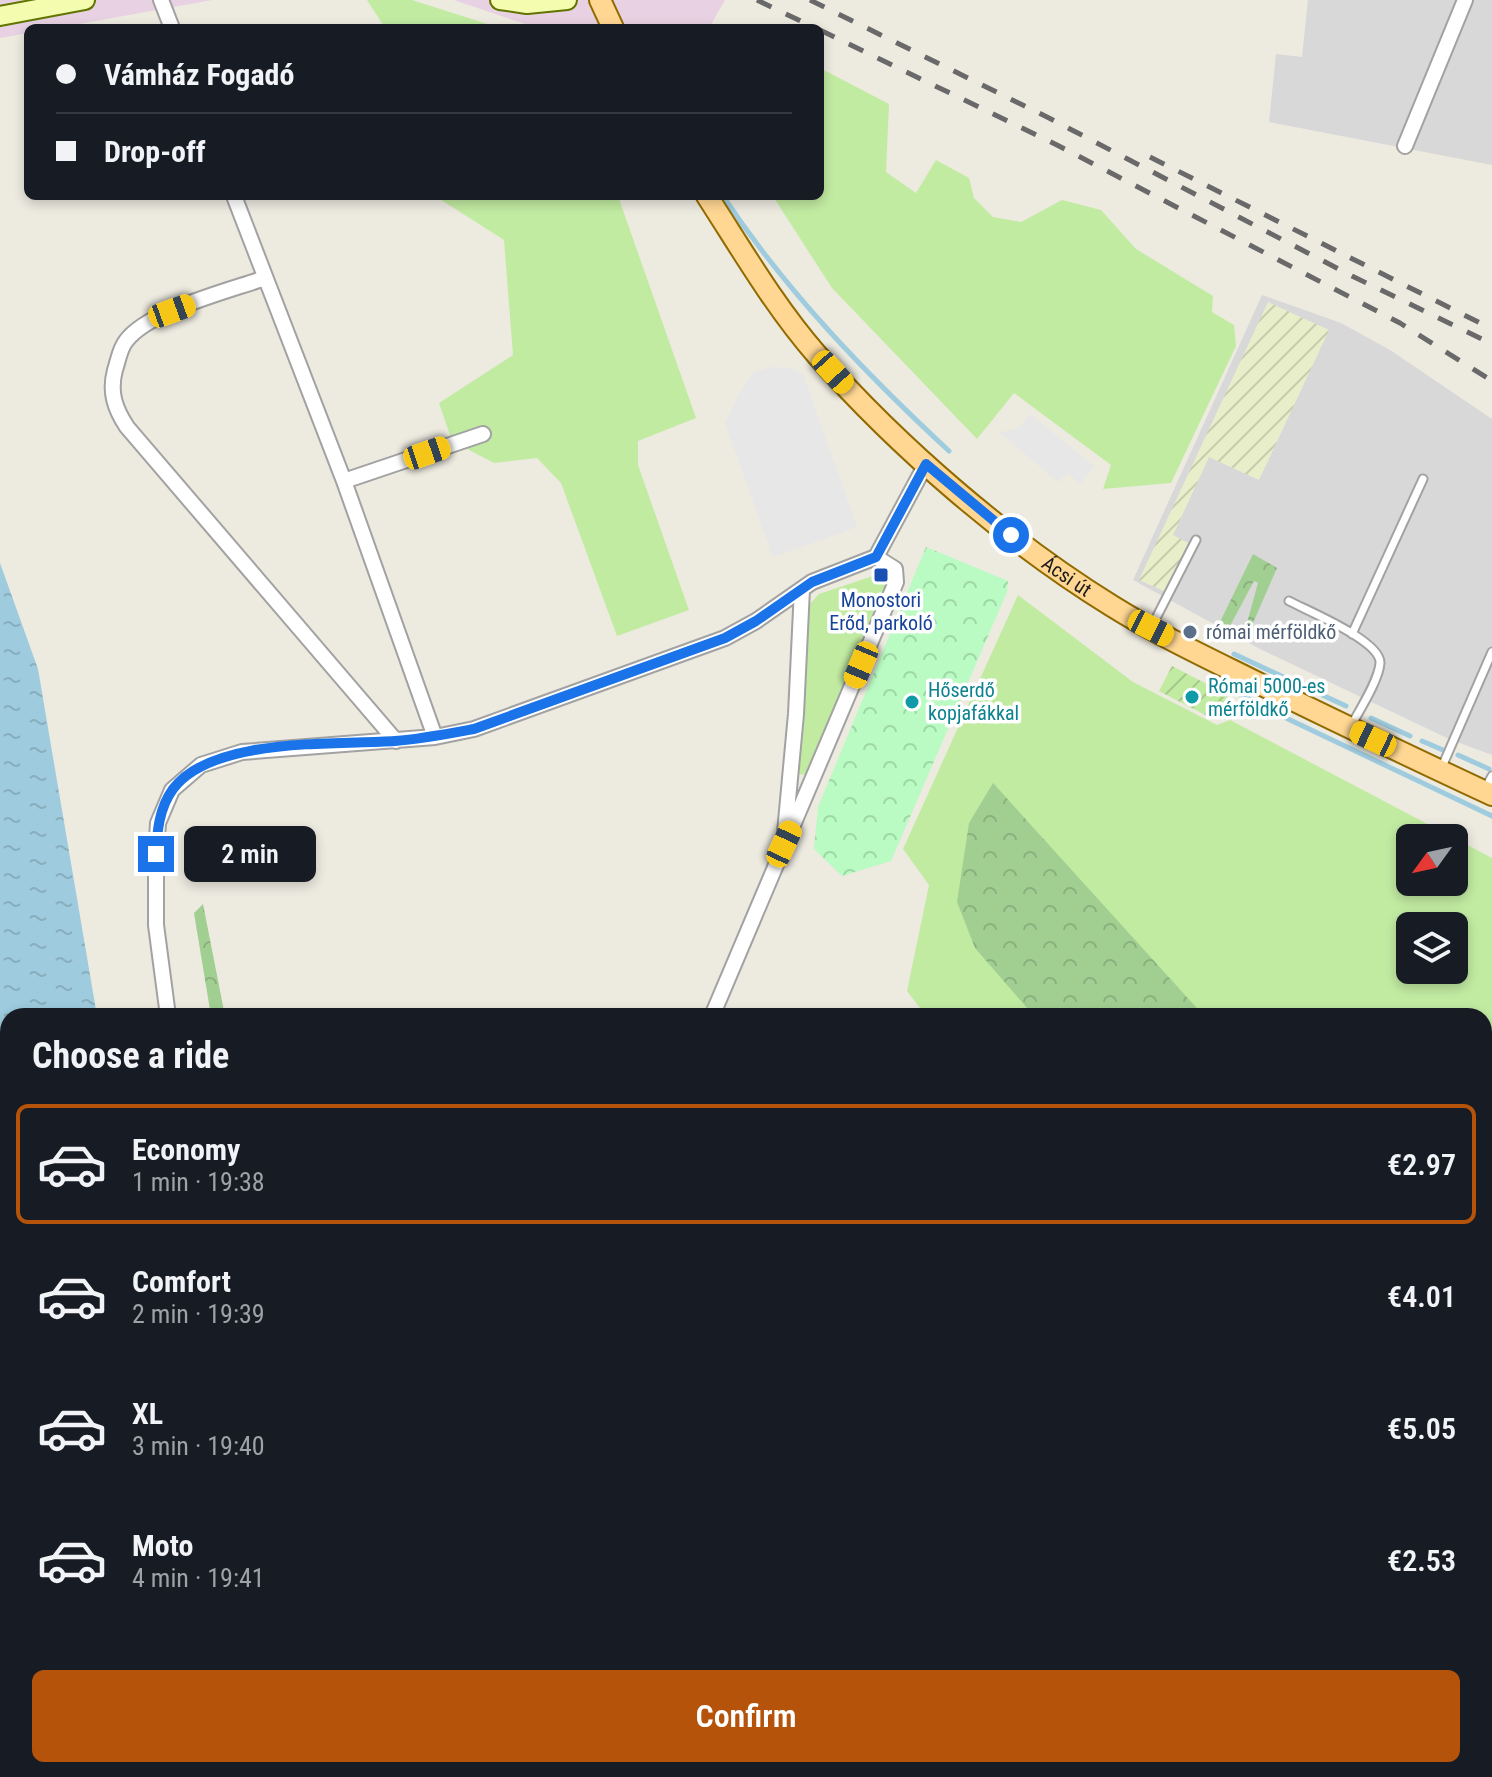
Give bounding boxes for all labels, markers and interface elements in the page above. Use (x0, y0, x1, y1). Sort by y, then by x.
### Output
text: Vámház Fogadó (104, 57, 294, 92)
text: Drop-off (104, 134, 206, 169)
car (145, 292, 199, 330)
car (808, 346, 858, 398)
car (400, 434, 454, 472)
route start (993, 517, 1029, 553)
street label: Ácsi út (1037, 551, 1096, 602)
marker: Monostori Erőd, parkoló (872, 566, 890, 584)
place label: Monostori Erőd, parkoló (829, 588, 933, 635)
car (1124, 606, 1178, 650)
place label: római mérföldkő (1206, 620, 1336, 644)
marker: római mérföldkő (1181, 623, 1199, 641)
car (841, 638, 881, 692)
place label: Római 5000-es mérföldkő (1208, 674, 1325, 721)
place label: Hőserdő kopjafákkal (928, 678, 1019, 725)
marker: Római 5000-es mérföldkő (1183, 688, 1201, 706)
marker: Hőserdő kopjafákkal (903, 693, 921, 711)
car (1346, 718, 1400, 760)
car (763, 817, 805, 871)
north arrow (1396, 824, 1468, 896)
map controls (1396, 824, 1468, 984)
callout: 2 min (184, 826, 316, 882)
route end (138, 836, 174, 872)
text: 2 min (221, 839, 279, 869)
button: layers (1396, 912, 1468, 984)
text: Choose a ride (32, 1035, 229, 1077)
icon: car (36, 1128, 108, 1200)
text: Economy (132, 1132, 240, 1167)
text: €2.97 (1387, 1147, 1456, 1182)
text: 1 min · 19:38 (132, 1167, 265, 1197)
icon: car (36, 1260, 108, 1332)
text: Comfort (132, 1264, 231, 1299)
text: €4.01 (1387, 1279, 1456, 1314)
text: 2 min · 19:39 (132, 1299, 265, 1329)
icon: car (36, 1392, 108, 1464)
text: XL (132, 1396, 163, 1431)
text: €5.05 (1387, 1411, 1456, 1446)
text: 3 min · 19:40 (132, 1431, 265, 1461)
icon: car (36, 1524, 108, 1596)
text: Moto (132, 1528, 193, 1563)
text: €2.53 (1387, 1543, 1456, 1578)
text: 4 min · 19:41 (132, 1563, 265, 1593)
button: Confirm (32, 1670, 1460, 1762)

